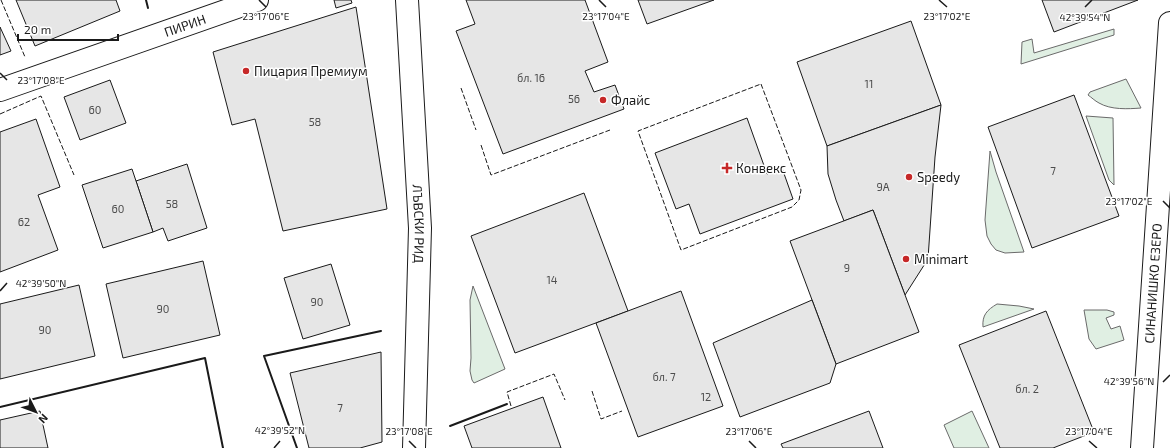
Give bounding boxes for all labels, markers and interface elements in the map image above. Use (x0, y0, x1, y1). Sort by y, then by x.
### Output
text: 23°17'06"E (243, 10, 290, 22)
text: 23°17'04"E (582, 10, 630, 22)
text: 23°17'02"E (924, 10, 971, 22)
street label: ПИРИН (162, 11, 208, 40)
text: 42°39'54"N (1060, 11, 1110, 23)
scale bar (18, 16, 118, 42)
text: 20 m (24, 22, 51, 36)
place label: Пицария Премиум (254, 63, 368, 79)
marker: Пицария Премиум (241, 66, 251, 76)
house number: бл. 16 (517, 71, 545, 84)
text: 23°17'08"E (17, 74, 65, 86)
house number: 11 (865, 77, 873, 90)
house number: 56 (568, 92, 580, 105)
place label: Флайс (611, 92, 650, 108)
marker: Флайс (598, 95, 608, 105)
house number: 60 (89, 103, 101, 116)
house number: 58 (309, 115, 321, 128)
place label: Конвекс (736, 160, 786, 176)
marker: Конвекс (721, 162, 733, 174)
house number: 7 (1050, 164, 1056, 177)
place label: Speedy (917, 169, 960, 185)
marker: Speedy (904, 172, 914, 182)
house number: 9А (876, 180, 890, 193)
street label: ЛЪВСКИ РИД (410, 184, 428, 263)
text: 23°17'02"E (1106, 195, 1153, 207)
house number: 58 (166, 197, 178, 210)
house number: 60 (112, 202, 124, 215)
house number: 62 (18, 215, 30, 228)
street label: СИНАНИШКО ЕЗЕРО (1141, 223, 1165, 344)
place label: Minimart (914, 251, 968, 267)
marker: Minimart (901, 254, 911, 264)
house number: 9 (844, 261, 850, 274)
house number: 14 (546, 273, 558, 286)
text: 42°39'50"N (16, 277, 66, 289)
house number: 90 (311, 295, 323, 308)
house number: 90 (157, 302, 169, 315)
house number: 90 (39, 323, 51, 336)
house number: бл. 7 (652, 370, 676, 383)
text: 42°39'56"N (1104, 375, 1154, 387)
house number: бл. 2 (1015, 382, 1039, 395)
house number: 12 (701, 390, 711, 403)
north arrow (16, 392, 56, 432)
house number: 7 (337, 401, 343, 414)
text: N (36, 412, 51, 426)
text: 42°39'52"N (255, 424, 305, 436)
text: 23°17'08"E (385, 425, 433, 437)
text: 23°17'06"E (726, 425, 773, 437)
text: 23°17'04"E (1065, 425, 1113, 437)

